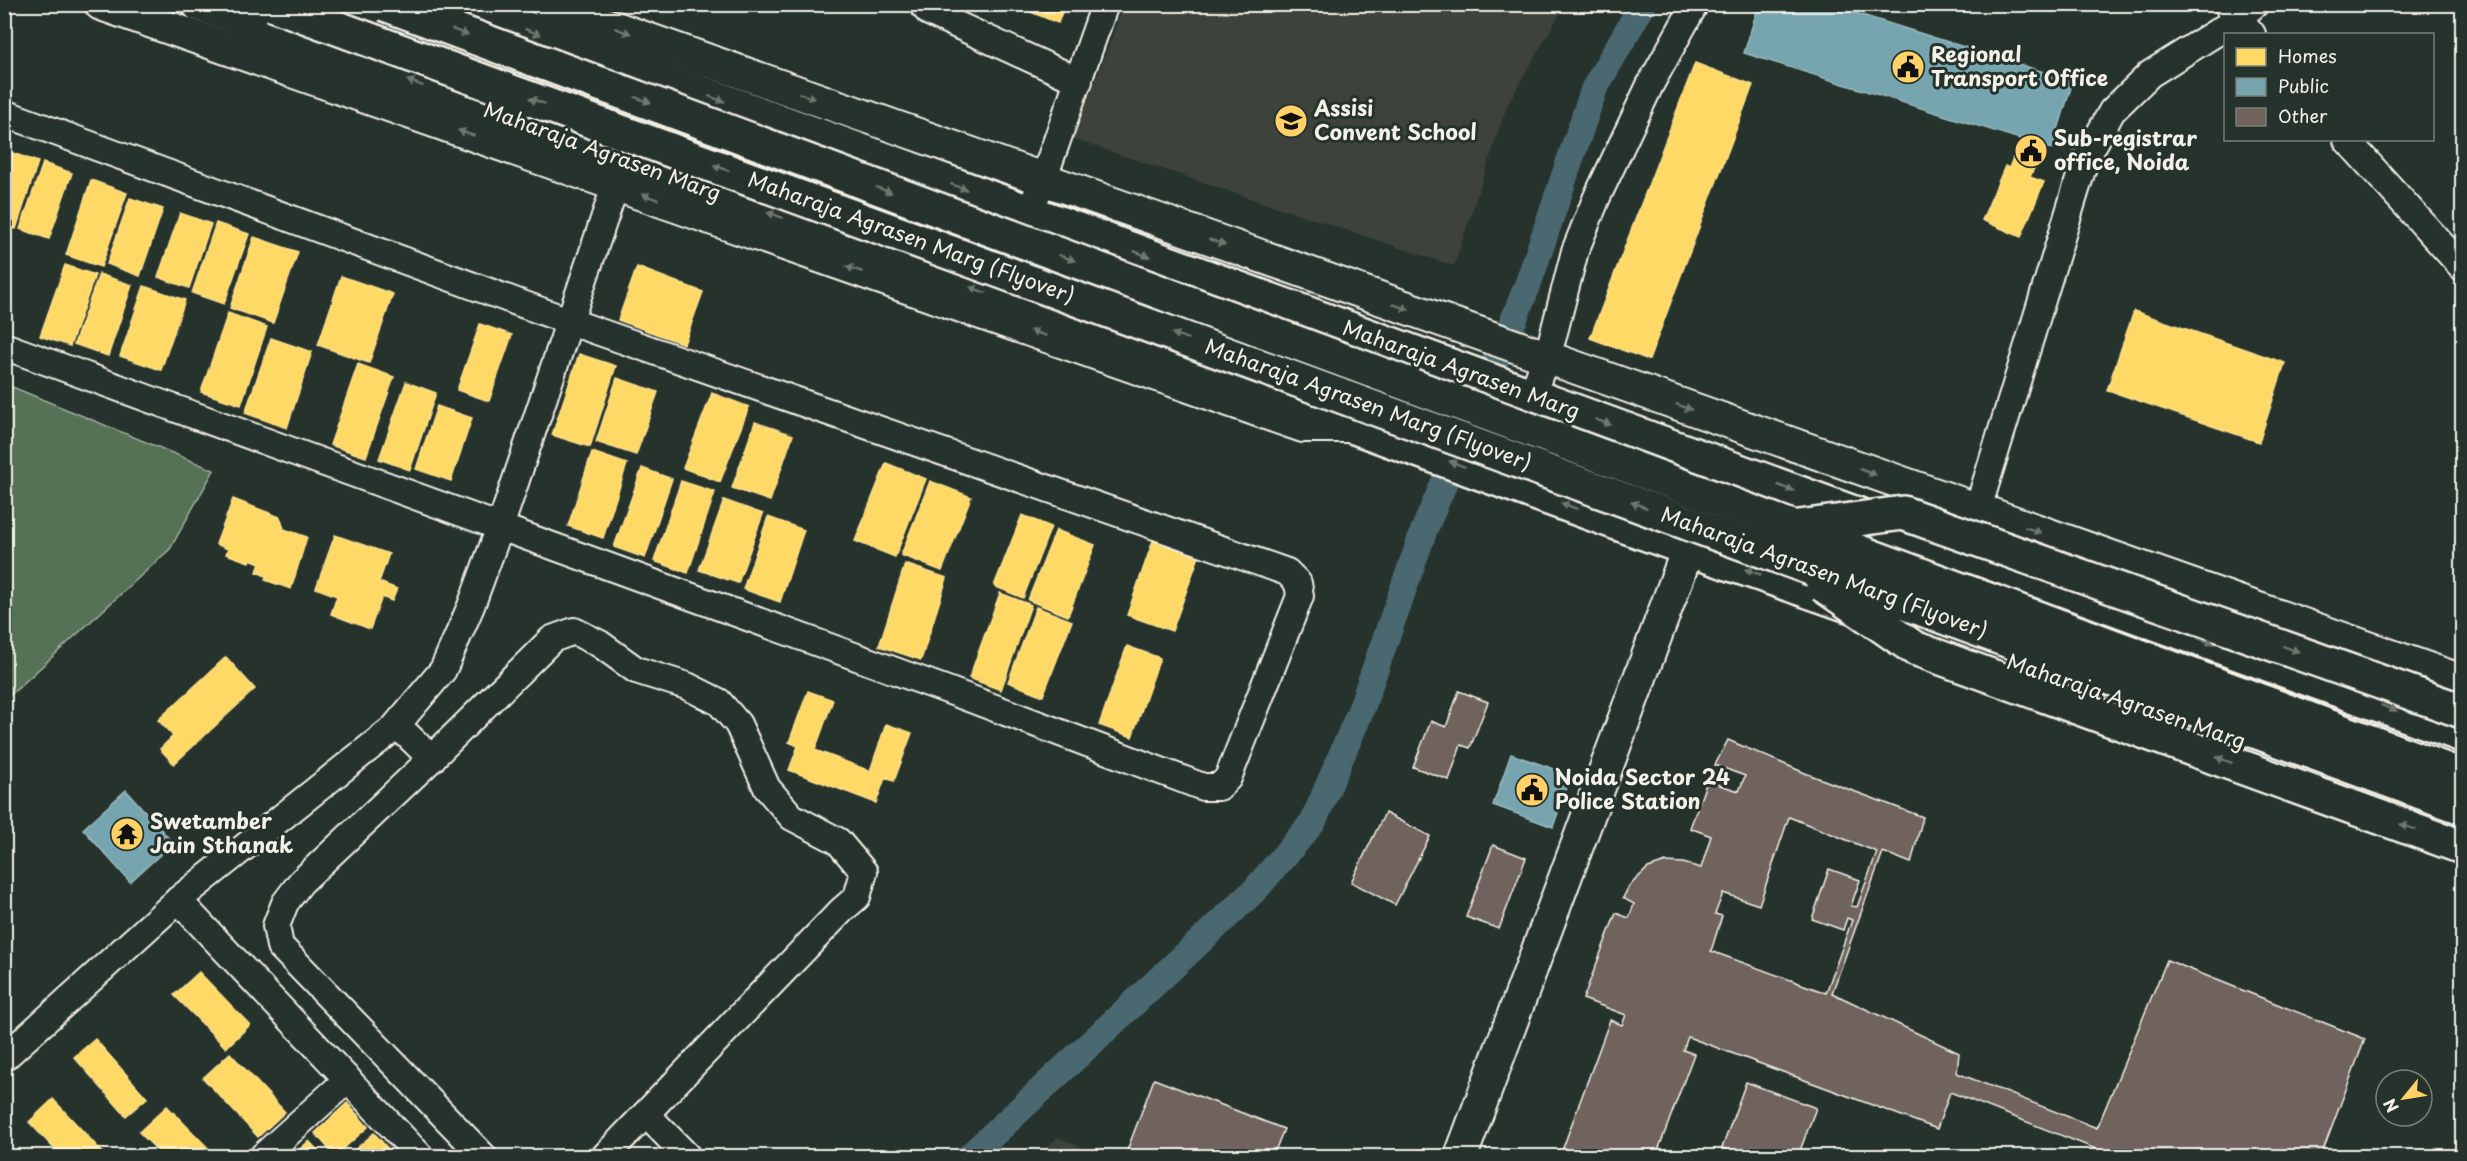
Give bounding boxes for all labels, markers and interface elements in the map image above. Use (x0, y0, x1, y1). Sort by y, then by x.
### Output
one-way arrow (525, 27, 543, 37)
one-way arrow (614, 27, 632, 37)
one-way arrow (451, 28, 469, 38)
legend (2224, 33, 2434, 141)
place label: Regional Transport Office (1931, 37, 2108, 93)
text: Homes (2278, 42, 2336, 69)
public building icon: Regional Transport Office (1890, 49, 1926, 85)
text: Public (2278, 72, 2329, 99)
one-way arrow (406, 78, 424, 88)
place label: Assisi Convent School (1313, 91, 1477, 147)
street label: Maharaja Agrasen Marg (480, 92, 726, 208)
one-way arrow (798, 92, 816, 102)
one-way arrow (708, 94, 726, 104)
one-way arrow (634, 95, 652, 105)
one-way arrow (528, 96, 546, 106)
text: Other (2278, 102, 2328, 129)
school or university icon: Assisi Convent School (1273, 103, 1309, 139)
place label: Sub-registrar office, Noida (2054, 121, 2197, 177)
one-way arrow (457, 127, 475, 137)
public building icon: Sub-registrar office, Noida (2013, 133, 2049, 169)
street label: Maharaja Agrasen Marg (Flyover) (744, 162, 1080, 310)
one-way arrow (711, 163, 729, 173)
one-way arrow (950, 183, 968, 193)
one-way arrow (876, 185, 894, 195)
one-way arrow (641, 192, 659, 202)
one-way arrow (766, 210, 784, 220)
one-way arrow (1208, 237, 1226, 247)
one-way arrow (1133, 250, 1151, 260)
one-way arrow (1058, 254, 1076, 263)
one-way arrow (845, 263, 863, 273)
one-way arrow (969, 284, 987, 294)
one-way arrow (1392, 302, 1410, 312)
street label: Maharaja Agrasen Marg (1339, 310, 1585, 426)
one-way arrow (1029, 328, 1047, 338)
street label: Maharaja Agrasen Marg (Flyover) (1201, 329, 1537, 477)
one-way arrow (1171, 331, 1189, 341)
one-way arrow (1675, 402, 1693, 412)
one-way arrow (1594, 417, 1612, 427)
one-way arrow (1448, 459, 1466, 468)
one-way arrow (1859, 467, 1877, 477)
one-way arrow (1777, 484, 1795, 494)
street label: Maharaja Agrasen Marg (Flyover) (1657, 497, 1993, 645)
one-way arrow (1630, 499, 1648, 509)
one-way arrow (1560, 501, 1578, 511)
one-way arrow (2024, 526, 2042, 536)
one-way arrow (1744, 567, 1762, 576)
one-way arrow (2197, 637, 2215, 647)
street label: Maharaja Agrasen Marg (2003, 644, 2250, 756)
one-way arrow (2282, 645, 2300, 655)
one-way arrow (2380, 704, 2398, 714)
one-way arrow (2215, 755, 2233, 764)
place label: Noida Sector 24 Police Station (1555, 760, 1730, 816)
public building icon: Noida Sector 24 Police Station (1514, 772, 1550, 808)
place label: Swetamber Jain Sthanak (150, 804, 293, 860)
temple icon: Swetamber Jain Sthanak (109, 816, 145, 852)
one-way arrow (2398, 821, 2416, 831)
north arrow (2374, 1068, 2434, 1128)
text: N (2377, 1095, 2404, 1117)

